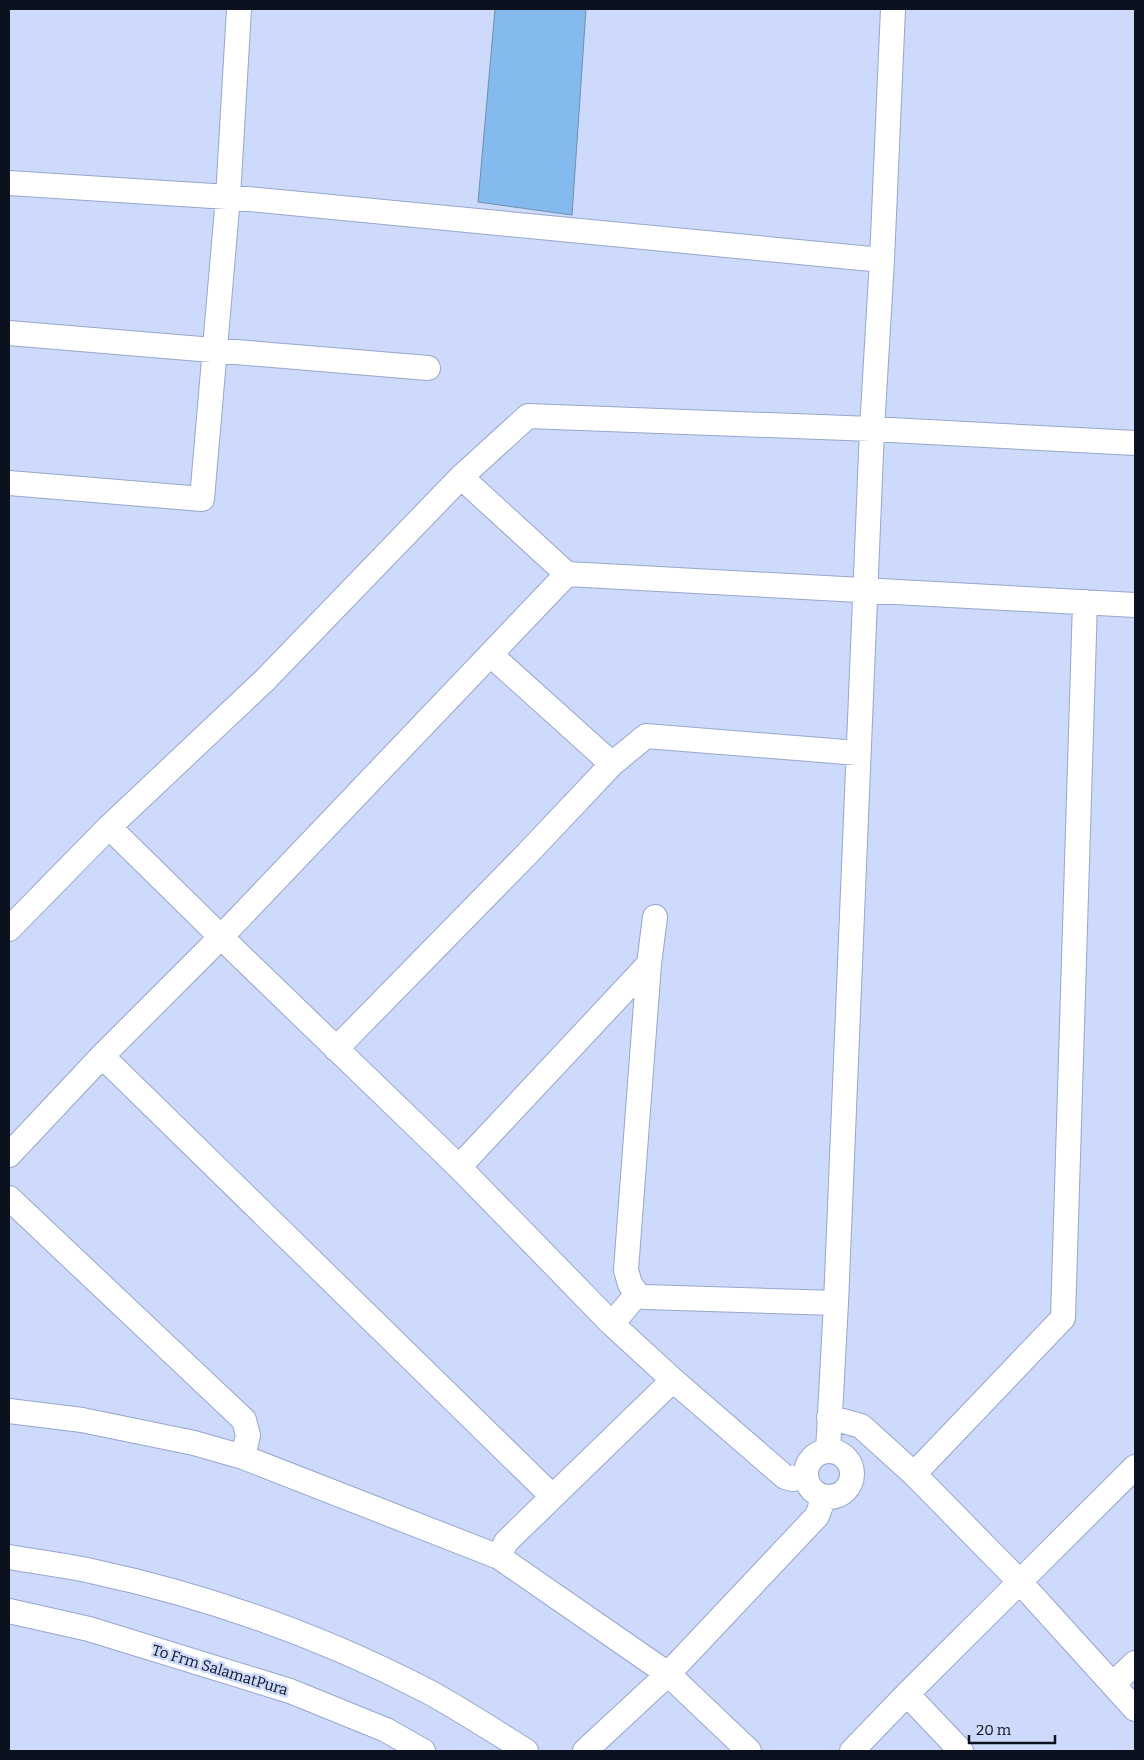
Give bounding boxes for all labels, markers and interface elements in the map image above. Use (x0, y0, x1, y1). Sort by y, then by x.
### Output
street label: To Frm SalamatPura (150, 1641, 290, 1699)
scale bar (969, 1712, 1055, 1744)
text: 20 m (976, 1721, 1012, 1739)

